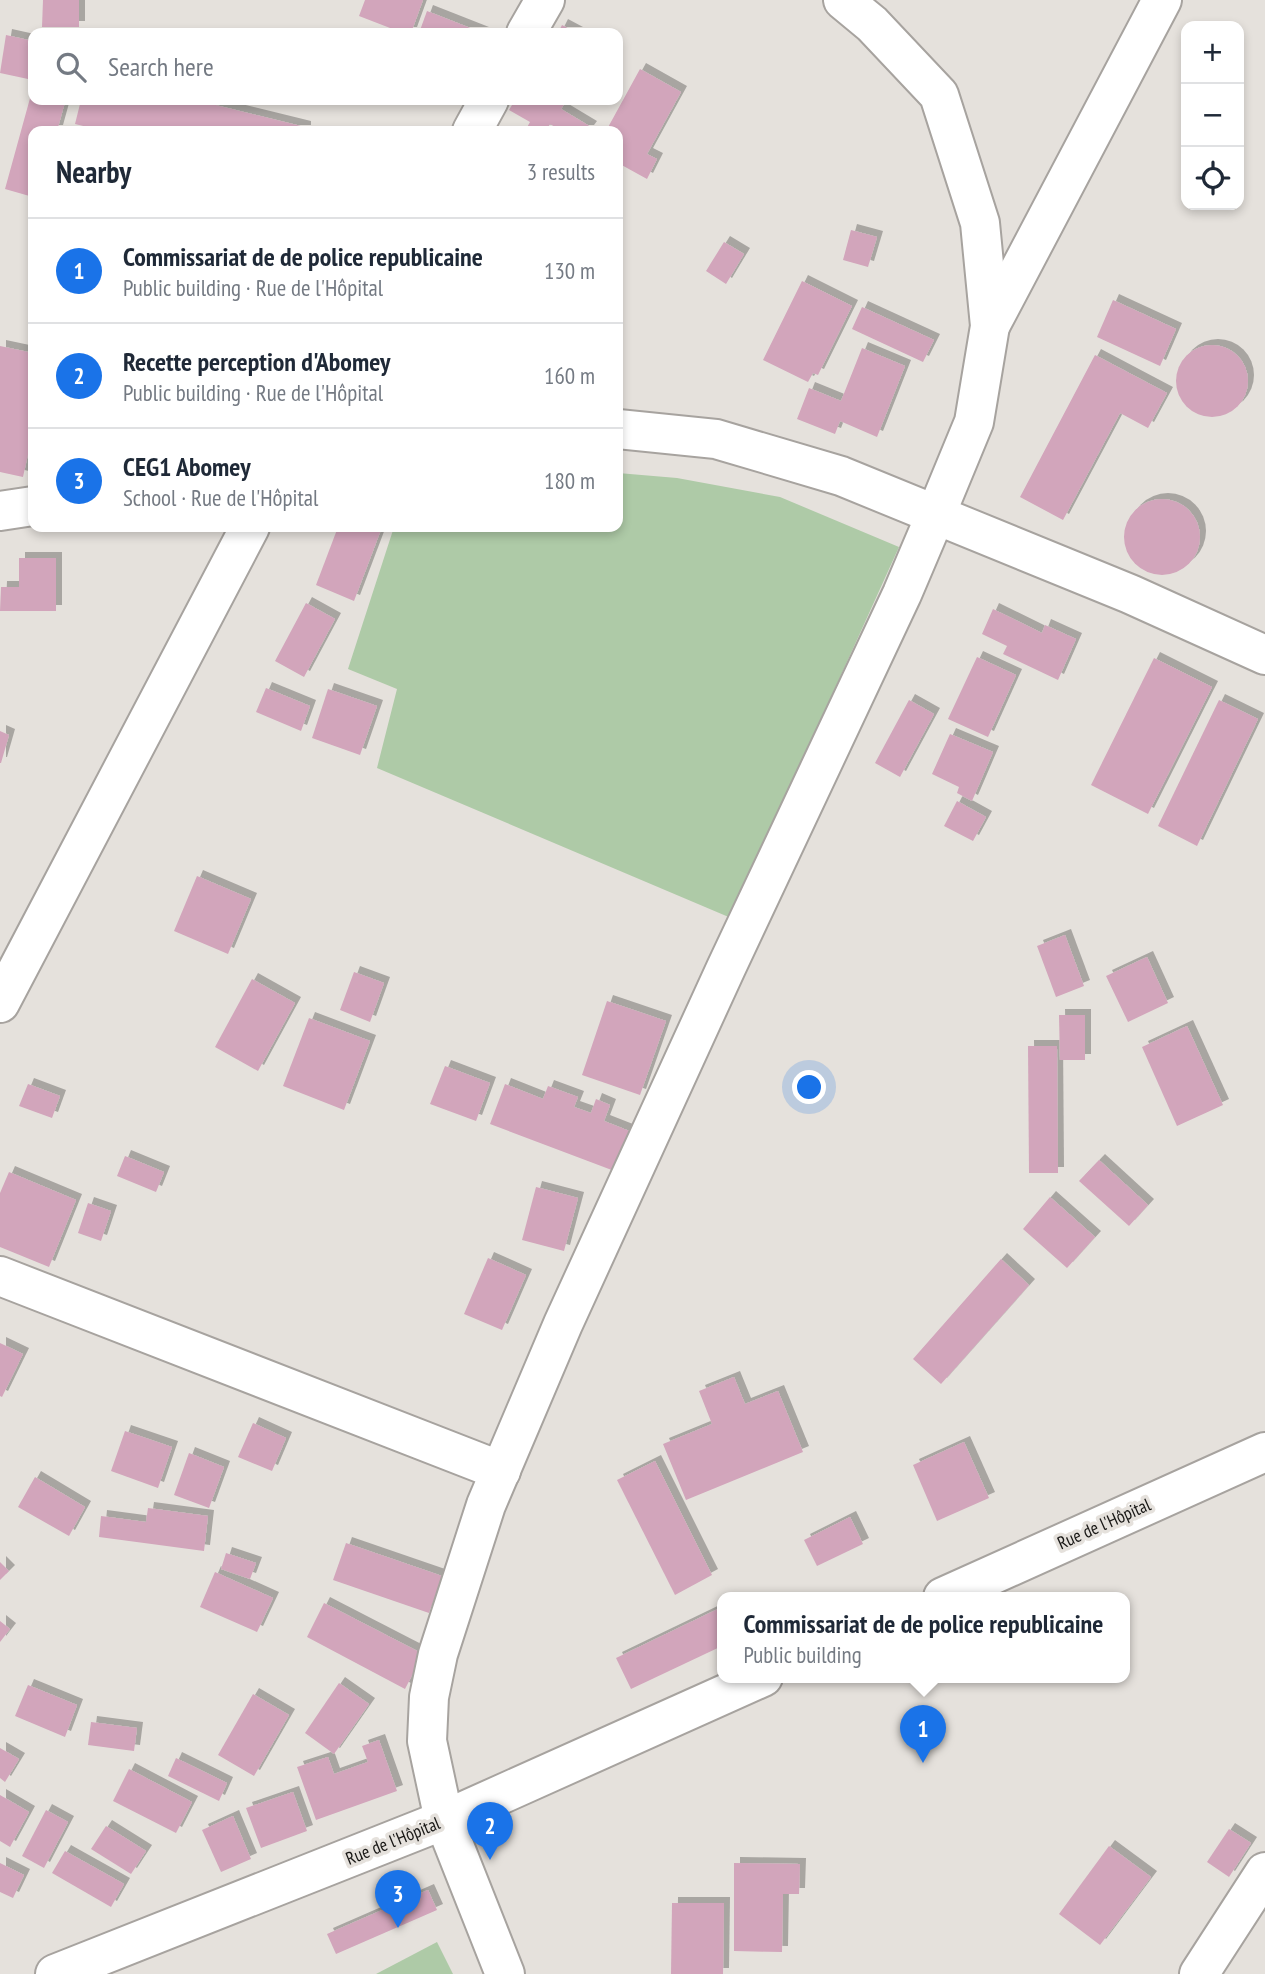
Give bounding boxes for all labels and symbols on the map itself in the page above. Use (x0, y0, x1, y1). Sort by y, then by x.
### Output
your location (792, 1070, 826, 1104)
street label: Rue de l'Hôpital (1054, 1492, 1155, 1554)
pin: 1 (900, 1705, 946, 1763)
pin: 2 (467, 1802, 513, 1860)
street label: Rue de l'Hôpital (342, 1811, 444, 1870)
pin: 3 (375, 1870, 421, 1928)

